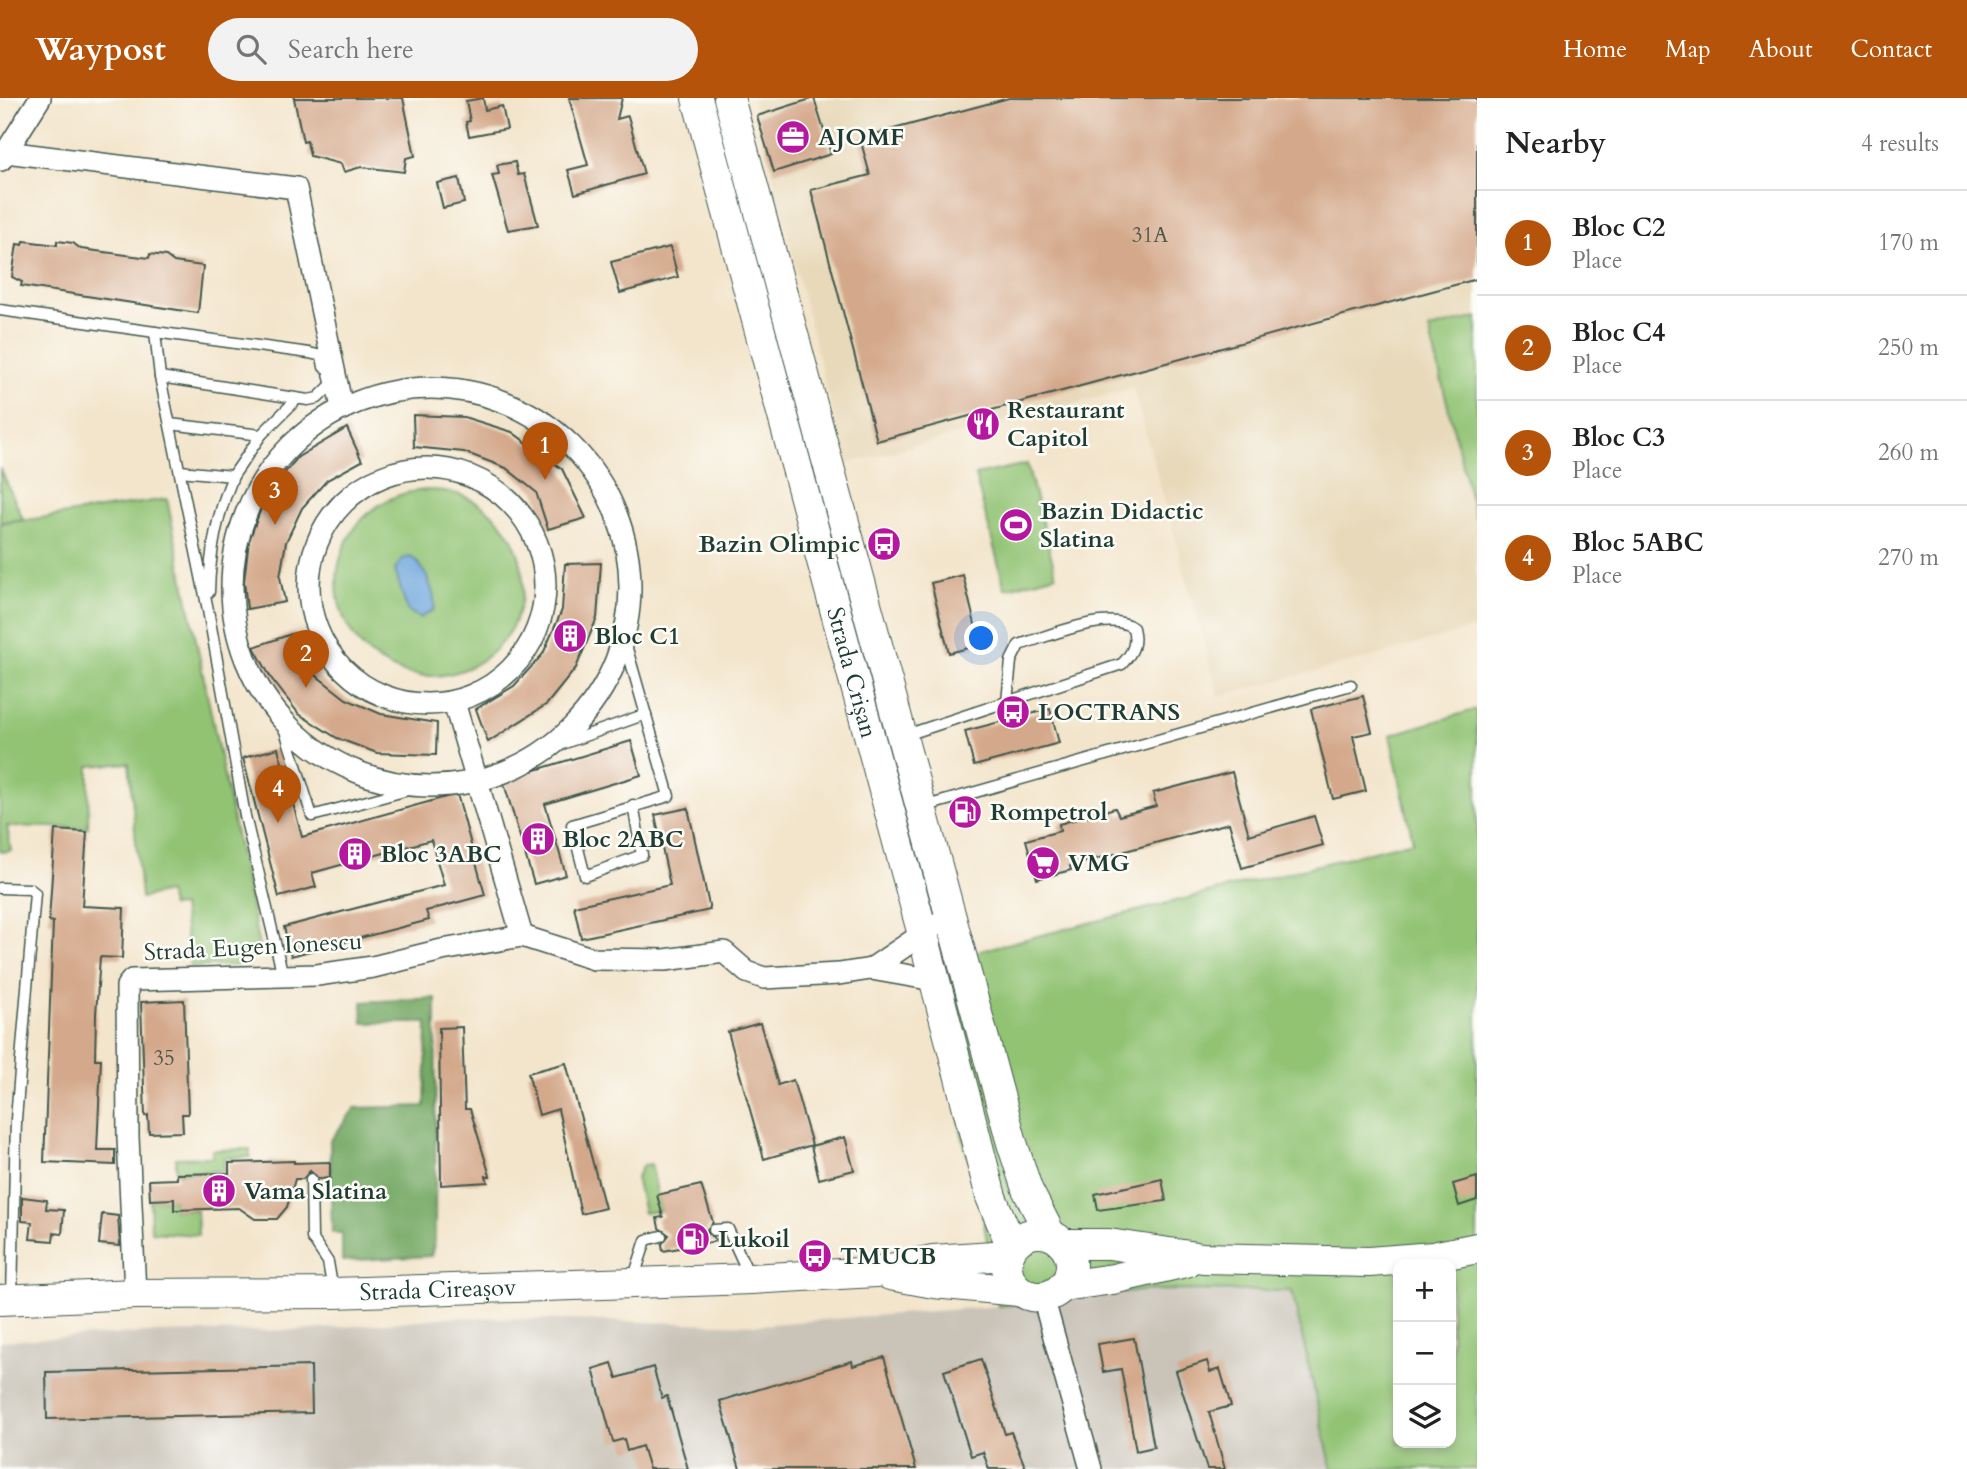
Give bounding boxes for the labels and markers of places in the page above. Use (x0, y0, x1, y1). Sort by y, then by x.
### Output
office icon: AJOMF (774, 118, 812, 156)
place label: AJOMF (818, 121, 904, 154)
place label: Restaurant Capitol (1007, 394, 1125, 455)
restaurant icon: Restaurant Capitol (964, 405, 1002, 443)
pin: 1 (522, 422, 568, 480)
pin: 3 (252, 467, 298, 525)
place label: Bazin Didactic Slatina (1040, 495, 1204, 556)
sports icon: Bazin Didactic Slatina (997, 506, 1035, 544)
bus stop icon: Bazin Olimpic (865, 525, 903, 563)
place label: Bazin Olimpic (698, 528, 860, 561)
building icon: Bloc C1 (551, 617, 589, 655)
place label: Bloc C1 (594, 620, 680, 653)
pin: 2 (283, 630, 329, 688)
bus stop icon: LOCTRANS (994, 693, 1032, 731)
place label: LOCTRANS (1038, 696, 1180, 729)
pin: 4 (255, 765, 301, 823)
fuel station icon: Rompetrol (946, 793, 984, 831)
place label: Rompetrol (990, 796, 1108, 829)
building icon: Bloc 2ABC (519, 820, 557, 858)
place label: Bloc 2ABC (562, 823, 684, 856)
building icon: Bloc 3ABC (336, 835, 374, 873)
place label: Bloc 3ABC (380, 838, 502, 871)
supermarket icon: VMG (1024, 844, 1062, 882)
place label: VMG (1068, 847, 1130, 880)
building icon: Vama Slatina (200, 1172, 238, 1210)
place label: Vama Slatina (244, 1175, 387, 1208)
fuel station icon: Lukoil (674, 1220, 712, 1258)
place label: Lukoil (718, 1223, 790, 1256)
bus stop icon: TMUCB (796, 1237, 834, 1275)
place label: TMUCB (840, 1240, 936, 1273)

